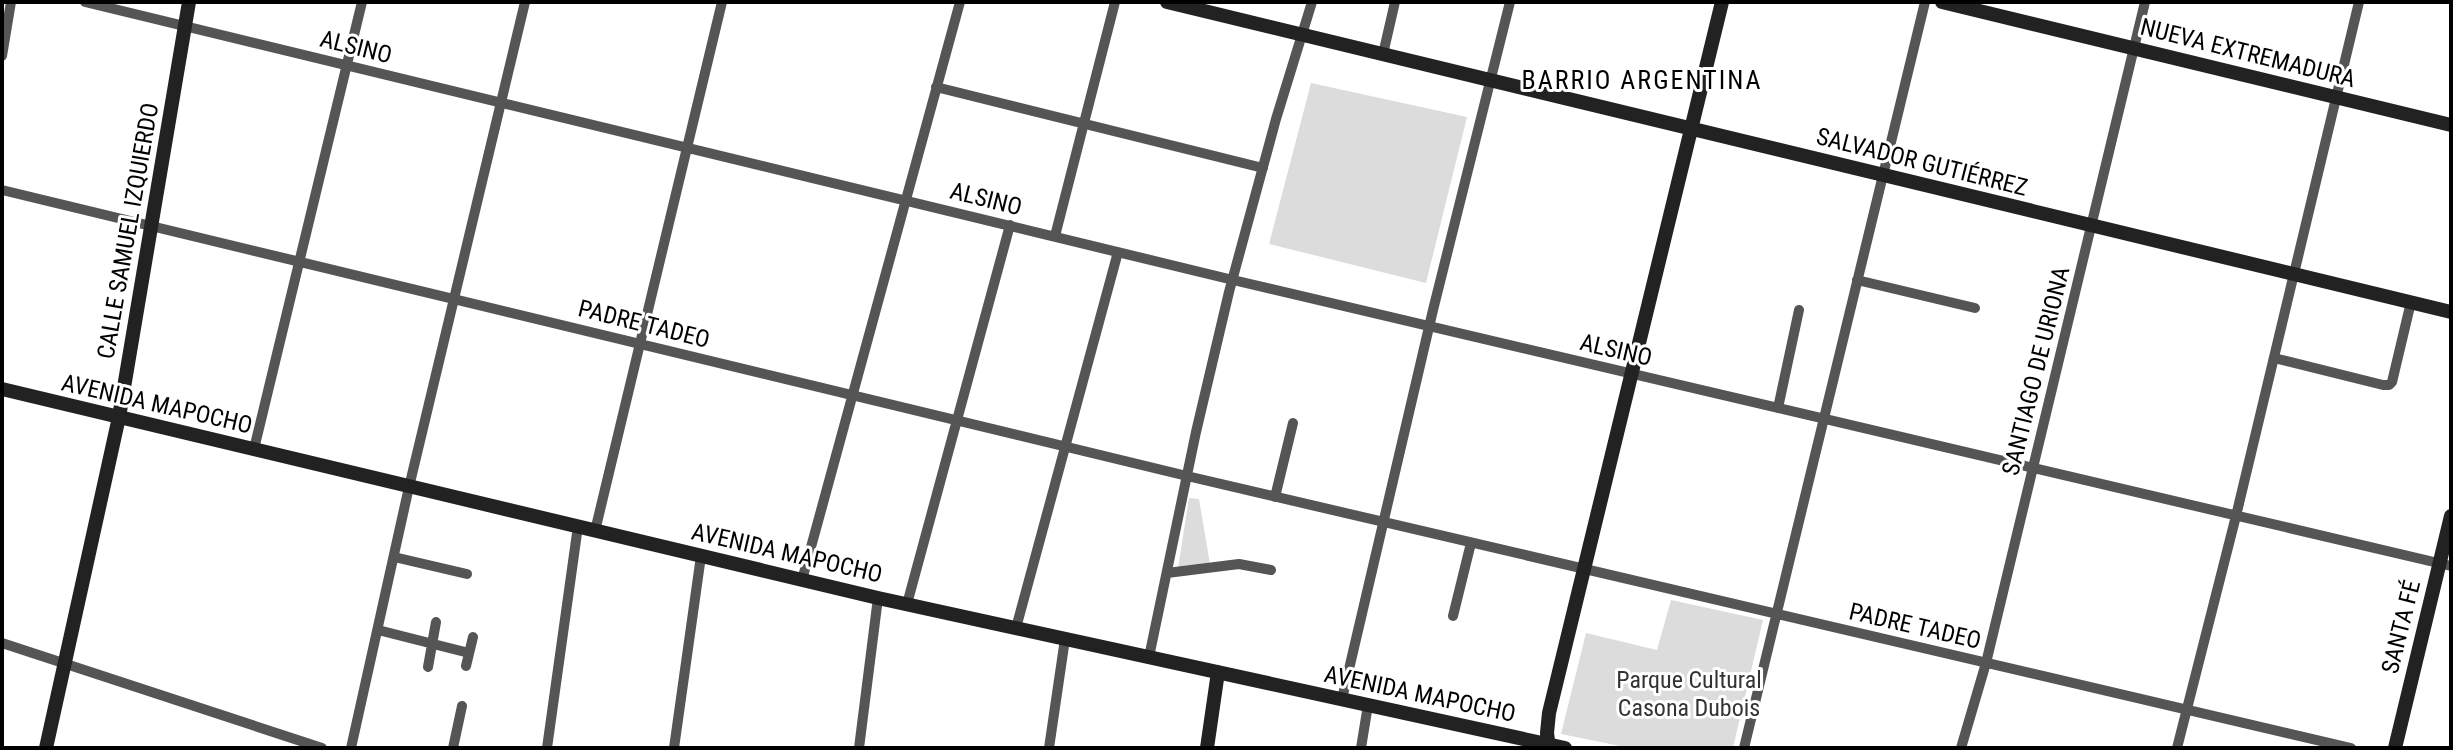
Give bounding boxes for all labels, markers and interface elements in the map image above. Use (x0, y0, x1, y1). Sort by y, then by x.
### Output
street label: NUEVA EXTREMADURA (2138, 13, 2358, 93)
street label: ALSINO (317, 25, 395, 69)
district label: BARRIO ARGENTINA (1521, 65, 1763, 95)
street label: CALLE SAMUEL IZQUIERDO (92, 101, 164, 361)
street label: SALVADOR GUTIÉRREZ (1814, 122, 2030, 202)
street label: ALSINO (947, 177, 1025, 221)
street label: SANTIAGO DE URIONA (1997, 264, 2076, 478)
street label: PADRE TADEO (575, 294, 713, 354)
street label: ALSINO (1577, 328, 1655, 372)
street label: AVENIDA MAPOCHO (59, 368, 255, 440)
street label: AVENIDA MAPOCHO (689, 517, 885, 589)
street label: SANTA FÉ (2376, 577, 2426, 677)
street label: PADRE TADEO (1846, 597, 1984, 655)
street label: AVENIDA MAPOCHO (1322, 660, 1518, 728)
park label: Parque Cultural Casona Dubois (1616, 666, 1762, 722)

